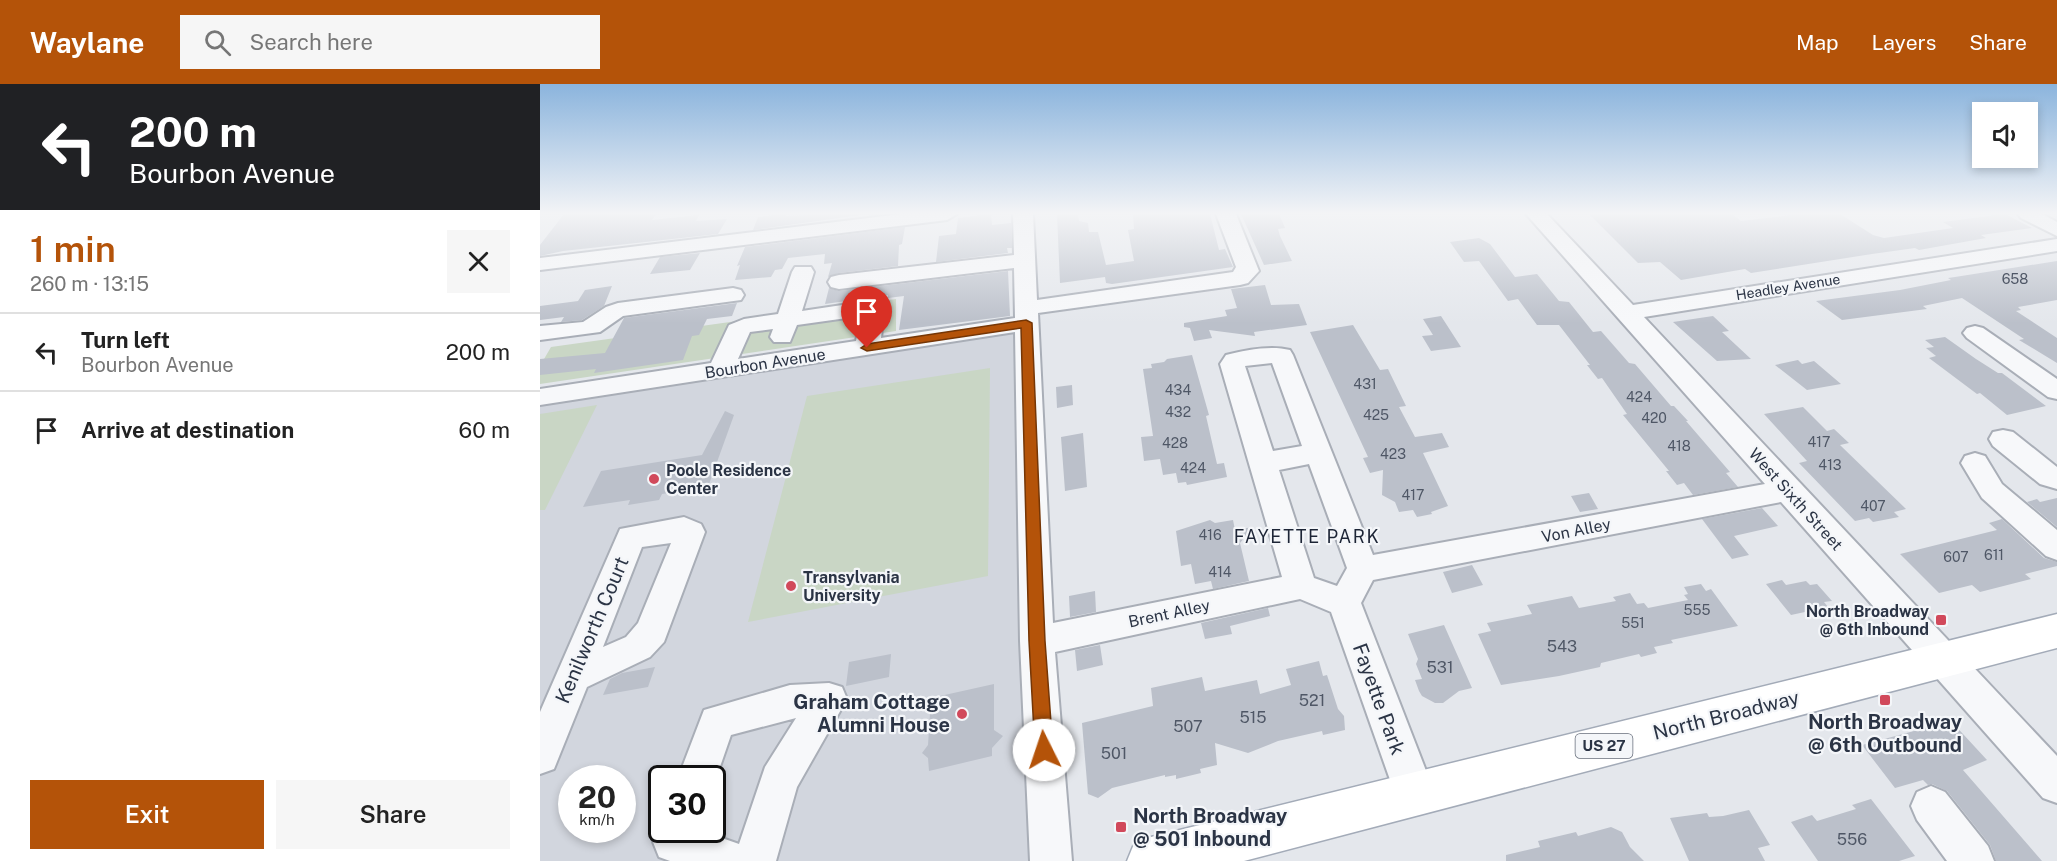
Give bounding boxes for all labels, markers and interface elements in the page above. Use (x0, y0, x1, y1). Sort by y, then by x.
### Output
search box (180, 15, 600, 69)
text: Waylane (30, 26, 144, 59)
icon: search (201, 26, 234, 59)
text: Search here (249, 29, 373, 55)
text: Map (1796, 30, 1839, 55)
text: Layers (1872, 30, 1936, 55)
text: Share (1969, 30, 2027, 55)
map controls (1972, 102, 2038, 168)
button: sound (1972, 102, 2038, 168)
text: 200 m (129, 107, 257, 156)
icon: left (30, 108, 108, 186)
text: Bourbon Avenue (129, 157, 335, 189)
text: 1 min (30, 228, 116, 270)
button: close (447, 230, 510, 293)
street label: Headley Avenue (1735, 271, 1841, 303)
house number: 658 (2002, 271, 2028, 287)
text: 260 m · 13:15 (30, 272, 149, 296)
pin (841, 286, 892, 348)
icon: arrive (850, 295, 883, 328)
text: Turn left (81, 327, 170, 353)
icon: left (30, 336, 63, 369)
text: 200 m (446, 339, 510, 365)
street label: Bourbon Avenue (703, 345, 827, 382)
text: Bourbon Avenue (81, 353, 234, 377)
house number: 431 (1353, 376, 1377, 392)
house number: 434 (1165, 382, 1191, 398)
house number: 424 (1626, 389, 1652, 405)
house number: 432 (1165, 404, 1191, 420)
house number: 425 (1363, 407, 1389, 423)
house number: 420 (1641, 410, 1667, 426)
icon: arrive (30, 414, 63, 447)
text: Arrive at destination (81, 417, 294, 443)
text: 60 m (459, 417, 510, 443)
house number: 417 (1808, 434, 1830, 450)
house number: 428 (1162, 435, 1188, 451)
house number: 418 (1667, 438, 1691, 454)
street label: West Sixth Street (1745, 444, 1847, 554)
house number: 423 (1380, 446, 1406, 462)
house number: 413 (1818, 457, 1842, 473)
house number: 424 (1180, 460, 1206, 476)
place label: Poole Residence Center (666, 461, 791, 498)
marker: Poole Residence Center (647, 472, 661, 486)
house number: 417 (1402, 487, 1424, 503)
house number: 407 (1860, 498, 1886, 514)
street label: Von Alley (1540, 514, 1613, 547)
district label: FAYETTE PARK (1234, 526, 1380, 547)
house number: 416 (1198, 527, 1222, 543)
house number: 611 (1984, 547, 2004, 563)
house number: 607 (1943, 549, 1969, 565)
street label: Kenilworth Court (550, 553, 634, 707)
house number: 414 (1208, 564, 1232, 580)
place label: Transylvania University (803, 568, 900, 605)
marker: Transylvania University (784, 579, 798, 593)
street label: Brent Alley (1127, 595, 1212, 631)
house number: 555 (1684, 602, 1710, 618)
place label: North Broadway @ 6th Inbound (1806, 602, 1929, 639)
marker: North Broadway @ 6th Inbound (1934, 613, 1948, 627)
house number: 551 (1621, 615, 1645, 631)
house number: 543 (1547, 637, 1577, 656)
street label: Fayette Park (1348, 640, 1410, 758)
house number: 531 (1427, 658, 1453, 677)
street label: North Broadway (1650, 685, 1802, 745)
place label: Graham Cottage Alumni House (793, 690, 950, 737)
house number: 521 (1299, 691, 1325, 710)
marker: North Broadway @ 6th Outbound (1878, 693, 1892, 707)
marker: Graham Cottage Alumni House (955, 707, 969, 721)
house number: 515 (1239, 708, 1267, 727)
place label: North Broadway @ 6th Outbound (1808, 710, 1962, 757)
house number: 507 (1173, 717, 1203, 736)
position arrow (1012, 718, 1076, 782)
road number: US 27 (1576, 734, 1632, 758)
house number: 501 (1101, 744, 1127, 763)
speed limit sign: 30 (648, 765, 726, 843)
text: 20 (578, 779, 616, 815)
button: Exit (30, 780, 264, 849)
button: Share (276, 780, 510, 849)
place label: North Broadway @ 501 Inbound (1133, 804, 1287, 851)
text: km/h (579, 811, 615, 828)
marker: North Broadway @ 501 Inbound (1114, 820, 1128, 834)
house number: 556 (1837, 830, 1867, 849)

